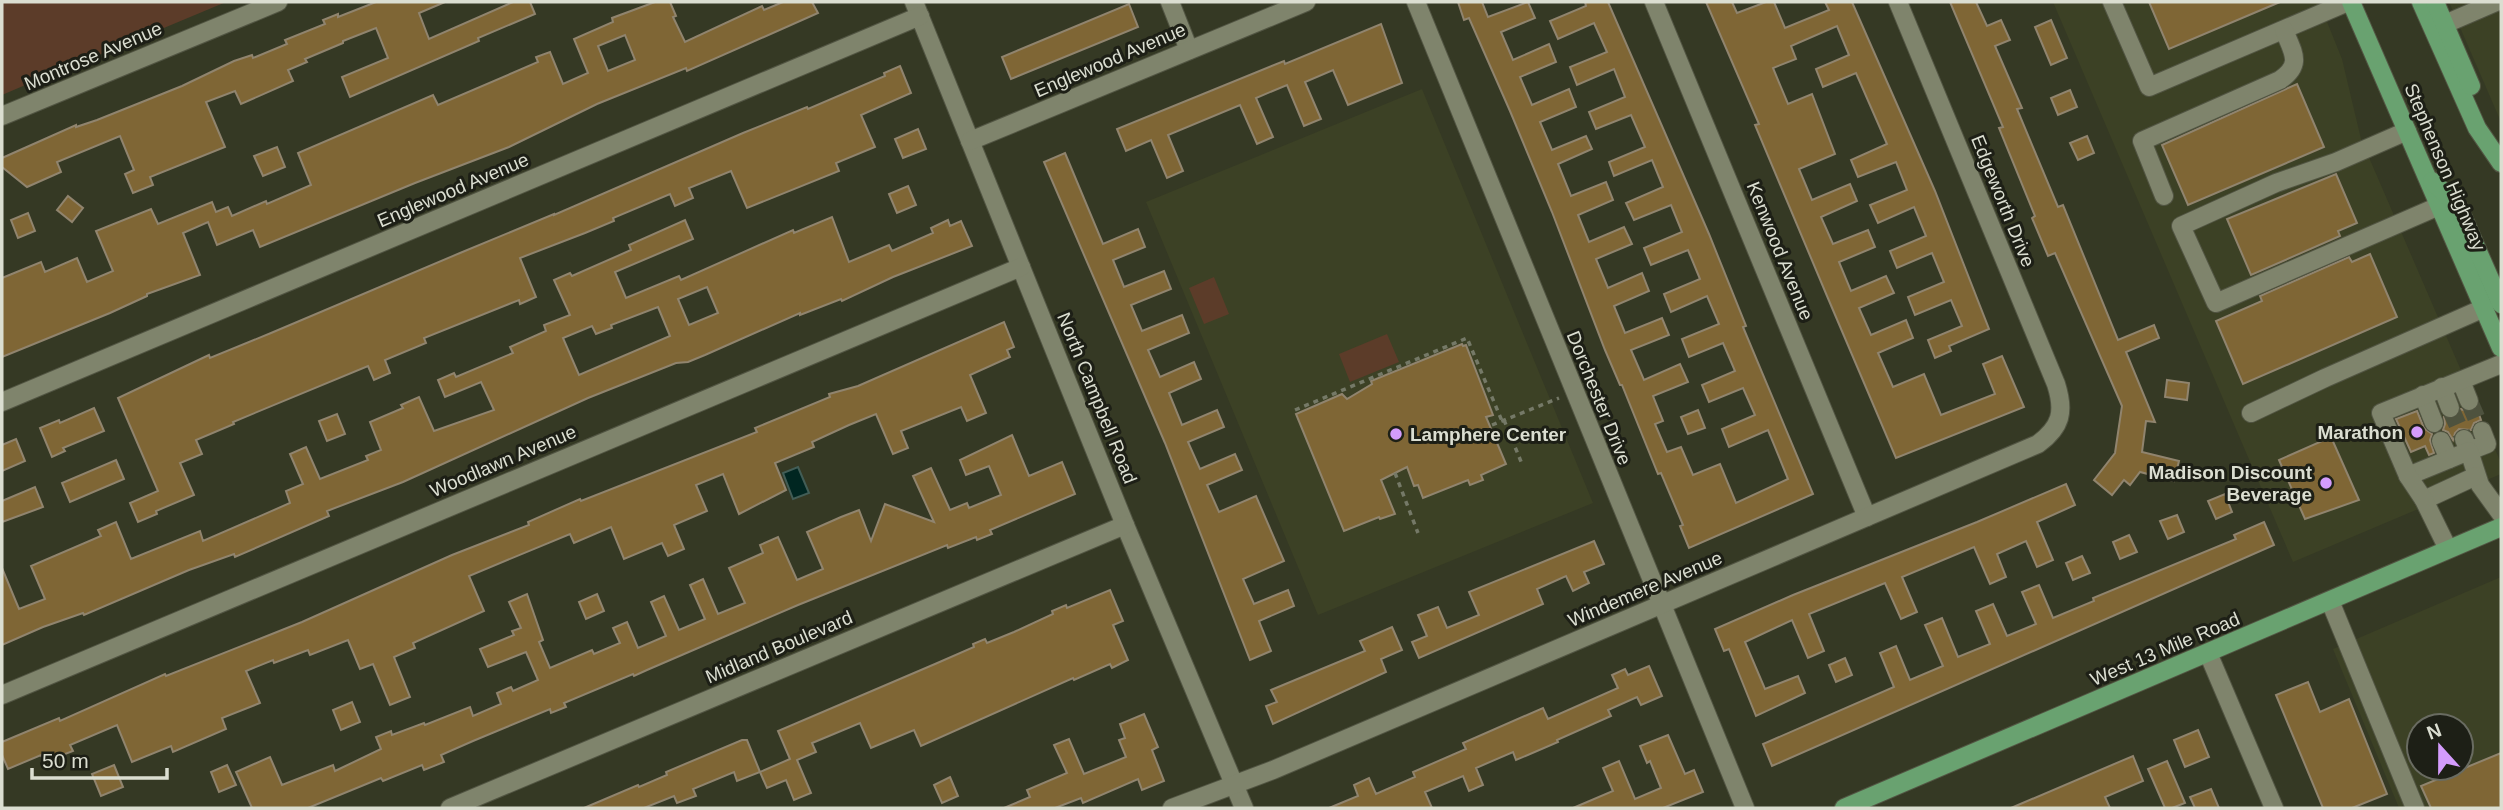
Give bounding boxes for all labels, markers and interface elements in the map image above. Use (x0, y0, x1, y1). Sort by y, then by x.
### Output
street label: Montrose Avenue (21, 18, 165, 94)
street label: Englewood Avenue (1031, 19, 1189, 101)
street label: Stephenson Highway (2400, 80, 2490, 254)
street label: Edgeworth Drive (1967, 132, 2039, 270)
street label: Englewood Avenue (374, 149, 532, 231)
street label: Kenwood Avenue (1743, 179, 1817, 323)
street label: North Campbell Road (1053, 309, 1141, 487)
street label: Dorchester Drive (1563, 328, 1635, 468)
street label: Woodlawn Avenue (427, 421, 579, 501)
place label: Marathon (2318, 422, 2403, 443)
place label: Lamphere Center (1410, 424, 1567, 445)
marker: Marathon (2409, 424, 2425, 440)
marker: Lamphere Center (1388, 426, 1404, 442)
place label: Madison Discount Beverage (2148, 462, 2313, 505)
marker: Madison Discount Beverage (2318, 475, 2334, 491)
street label: Windemere Avenue (1565, 547, 1725, 631)
street label: Midland Boulevard (702, 607, 856, 687)
street label: West 13 Mile Road (2087, 608, 2243, 690)
north arrow (2405, 712, 2475, 782)
text: N (2424, 719, 2444, 744)
scale bar (32, 736, 166, 780)
text: 50 m (42, 749, 89, 772)

